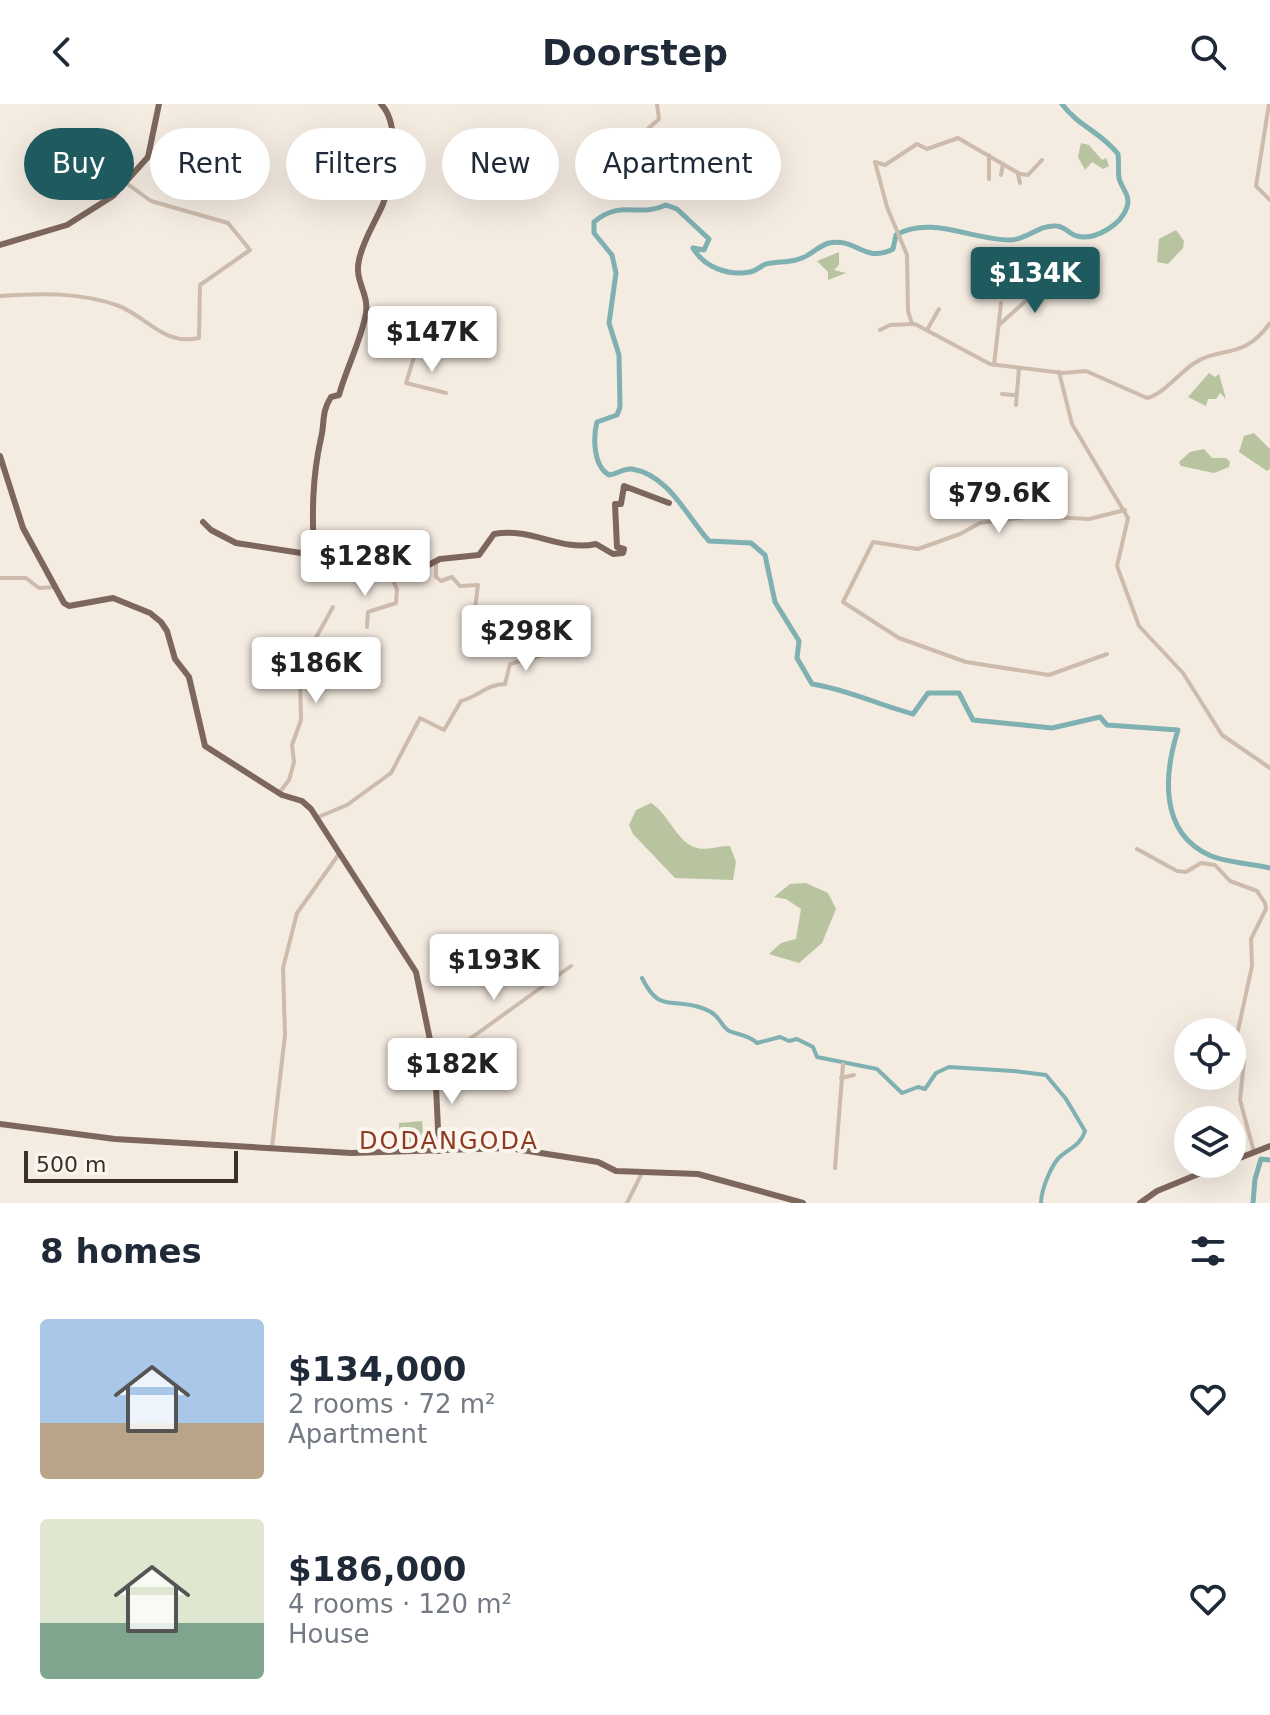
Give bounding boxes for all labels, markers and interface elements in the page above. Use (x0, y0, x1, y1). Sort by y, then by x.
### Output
icon: back (40, 30, 84, 74)
icon: search (1186, 30, 1230, 74)
text: Doorstep (542, 32, 728, 73)
chip: Buy (24, 128, 134, 200)
chip: Rent (150, 128, 270, 200)
chip: Filters (286, 128, 426, 200)
chip: New (442, 128, 559, 200)
chip: Apartment (575, 128, 781, 200)
pin: $134K (979, 247, 1091, 315)
text: $134K (989, 258, 1081, 288)
pin: $147K (376, 306, 488, 374)
text: $147K (386, 317, 478, 347)
pin: $79.6K (934, 467, 1064, 535)
text: $79.6K (948, 478, 1050, 508)
pin: $128K (309, 530, 421, 598)
text: $128K (319, 541, 411, 571)
pin: $298K (470, 605, 582, 673)
text: $298K (480, 616, 572, 646)
pin: $186K (260, 637, 372, 705)
text: $186K (270, 648, 362, 678)
pin: $193K (438, 934, 550, 1002)
text: $193K (448, 945, 540, 975)
map controls (1174, 1018, 1246, 1178)
button: locate (1174, 1018, 1246, 1090)
pin: $182K (396, 1038, 508, 1106)
text: $182K (406, 1049, 498, 1079)
button: layers (1174, 1106, 1246, 1178)
district label: DODANGODA (359, 1127, 539, 1155)
scale bar (24, 1147, 238, 1183)
text: 500 m (36, 1152, 106, 1177)
icon: filters (1186, 1229, 1230, 1273)
text: 8 homes (40, 1231, 202, 1271)
text: $134,000 (288, 1349, 467, 1389)
icon: home (104, 1351, 200, 1447)
icon: heart (1186, 1377, 1230, 1421)
text: 2 rooms · 72 m² (288, 1389, 496, 1419)
text: Apartment (288, 1419, 427, 1449)
text: $186,000 (288, 1549, 467, 1589)
icon: home (104, 1551, 200, 1647)
icon: heart (1186, 1577, 1230, 1621)
text: 4 rooms · 120 m² (288, 1589, 512, 1619)
text: House (288, 1619, 369, 1649)

